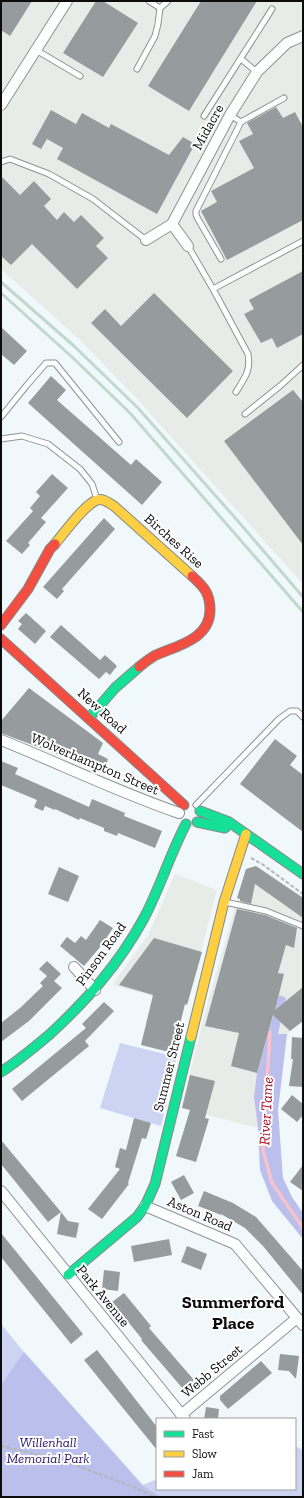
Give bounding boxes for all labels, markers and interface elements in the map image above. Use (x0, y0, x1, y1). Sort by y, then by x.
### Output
street label: Midacre (189, 101, 228, 153)
street label: Birches Rise (141, 510, 207, 572)
street label: New Road (74, 685, 130, 738)
street label: Wolverhampton Street (28, 729, 162, 799)
street label: Pinson Road (72, 919, 130, 989)
street label: Summer Street (150, 1020, 189, 1114)
water label: River Tame (255, 1076, 277, 1146)
street label: Aston Road (165, 1193, 235, 1235)
street label: Park Avenue (73, 1262, 133, 1331)
district label: Summerford Place (182, 1291, 285, 1334)
street label: Webb Street (178, 1340, 246, 1401)
legend (156, 1418, 296, 1490)
text: Fast (192, 1427, 215, 1441)
park label: Willenhall Memorial Park (6, 1434, 90, 1467)
text: Slow (192, 1447, 218, 1461)
text: Jam (192, 1467, 214, 1481)

